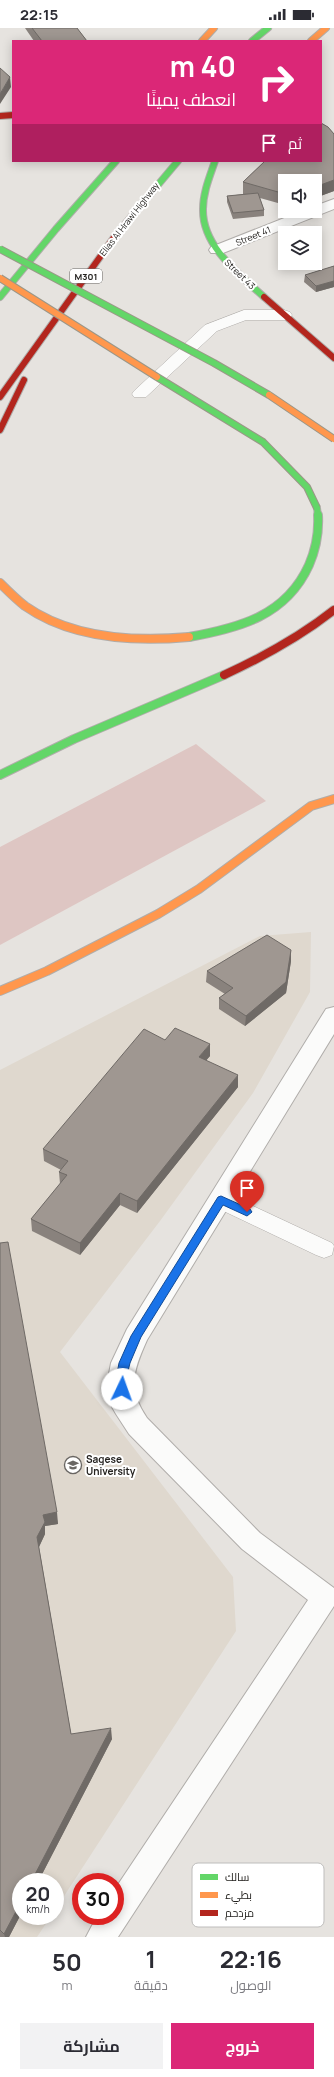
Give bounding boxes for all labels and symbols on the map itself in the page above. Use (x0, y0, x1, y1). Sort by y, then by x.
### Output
street label: Elias Al Hrawi Highway (96, 179, 162, 259)
street label: Street 41 (233, 223, 273, 249)
street label: Street 43 (222, 256, 258, 292)
road number: M301 (70, 269, 102, 283)
pin (230, 1171, 264, 1212)
position arrow (101, 1368, 143, 1410)
place label: Sagese University (86, 1452, 136, 1478)
school or university icon: Sagese University (63, 1455, 83, 1475)
legend (192, 1863, 324, 1927)
text: سالك (225, 1869, 249, 1884)
speed limit sign: 30 (72, 1873, 124, 1925)
text: بطيء (225, 1887, 252, 1904)
text: مزدحم (225, 1905, 254, 1921)

